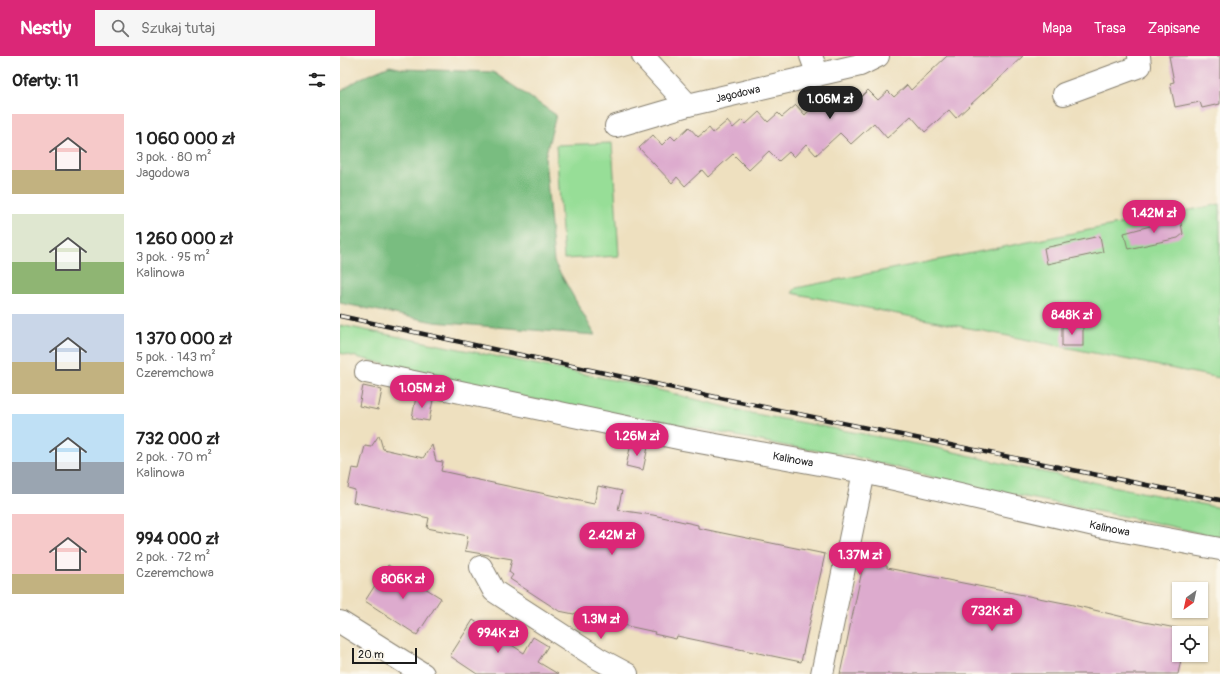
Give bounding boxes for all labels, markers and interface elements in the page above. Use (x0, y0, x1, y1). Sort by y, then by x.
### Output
search box (95, 10, 375, 46)
text: Nestly (20, 16, 71, 40)
icon: search (109, 17, 131, 39)
text: Szukaj tutaj (141, 19, 215, 38)
text: Mapa (1042, 20, 1072, 37)
text: Trasa (1094, 20, 1126, 37)
text: Zapisane (1148, 20, 1200, 37)
icon: filters (306, 69, 328, 91)
text: Oferty: 11 (12, 70, 79, 91)
street label: Jagodowa (714, 82, 761, 105)
pin: 1.06M zł (789, 86, 871, 120)
text: 1.06M zł (807, 91, 853, 107)
text: 1 060 000 zł (136, 128, 235, 149)
icon: home (44, 130, 92, 178)
text: 3 pok. · 80 m² (136, 149, 212, 165)
text: Jagodowa (136, 165, 190, 181)
pin: 1.42M zł (1113, 200, 1195, 234)
text: 1.42M zł (1132, 205, 1176, 221)
text: 1 260 000 zł (136, 228, 233, 249)
icon: home (44, 230, 92, 278)
text: 3 pok. · 95 m² (136, 249, 210, 265)
text: Kalinowa (136, 265, 184, 281)
pin: 848K zł (1035, 302, 1109, 336)
text: 848K zł (1051, 307, 1093, 323)
text: 1 370 000 zł (136, 328, 232, 349)
icon: home (44, 330, 92, 378)
text: 5 pok. · 143 m² (136, 349, 216, 365)
text: Czeremchowa (136, 365, 214, 381)
pin: 1.05M zł (381, 375, 463, 409)
text: 1.05M zł (399, 380, 445, 396)
pin: 1.26M zł (596, 423, 678, 457)
text: 732 000 zł (136, 428, 219, 449)
text: 1.26M zł (615, 428, 659, 444)
icon: home (44, 430, 92, 478)
text: 2 pok. · 70 m² (136, 449, 212, 465)
street label: Kalinowa (772, 449, 815, 469)
text: Kalinowa (136, 465, 184, 481)
street label: Kalinowa (1088, 518, 1131, 538)
pin: 2.42M zł (571, 522, 653, 556)
text: 2.42M zł (588, 527, 636, 543)
text: 994 000 zł (136, 528, 219, 549)
icon: home (44, 530, 92, 578)
pin: 1.37M zł (819, 542, 901, 576)
text: 1.37M zł (838, 547, 882, 563)
text: 2 pok. · 72 m² (136, 549, 210, 565)
text: Czeremchowa (136, 565, 214, 581)
pin: 806K zł (366, 566, 440, 600)
text: 806K zł (381, 571, 425, 587)
north arrow (1172, 582, 1208, 618)
map controls (1172, 582, 1208, 662)
pin: 732K zł (955, 598, 1029, 632)
text: 732K zł (971, 603, 1013, 619)
pin: 1.3M zł (564, 606, 638, 640)
text: 1.3M zł (582, 611, 620, 627)
pin: 994K zł (461, 620, 535, 654)
text: 994K zł (477, 625, 519, 641)
button: locate (1172, 626, 1208, 662)
scale bar (352, 646, 417, 665)
text: 20 m (358, 648, 384, 661)

